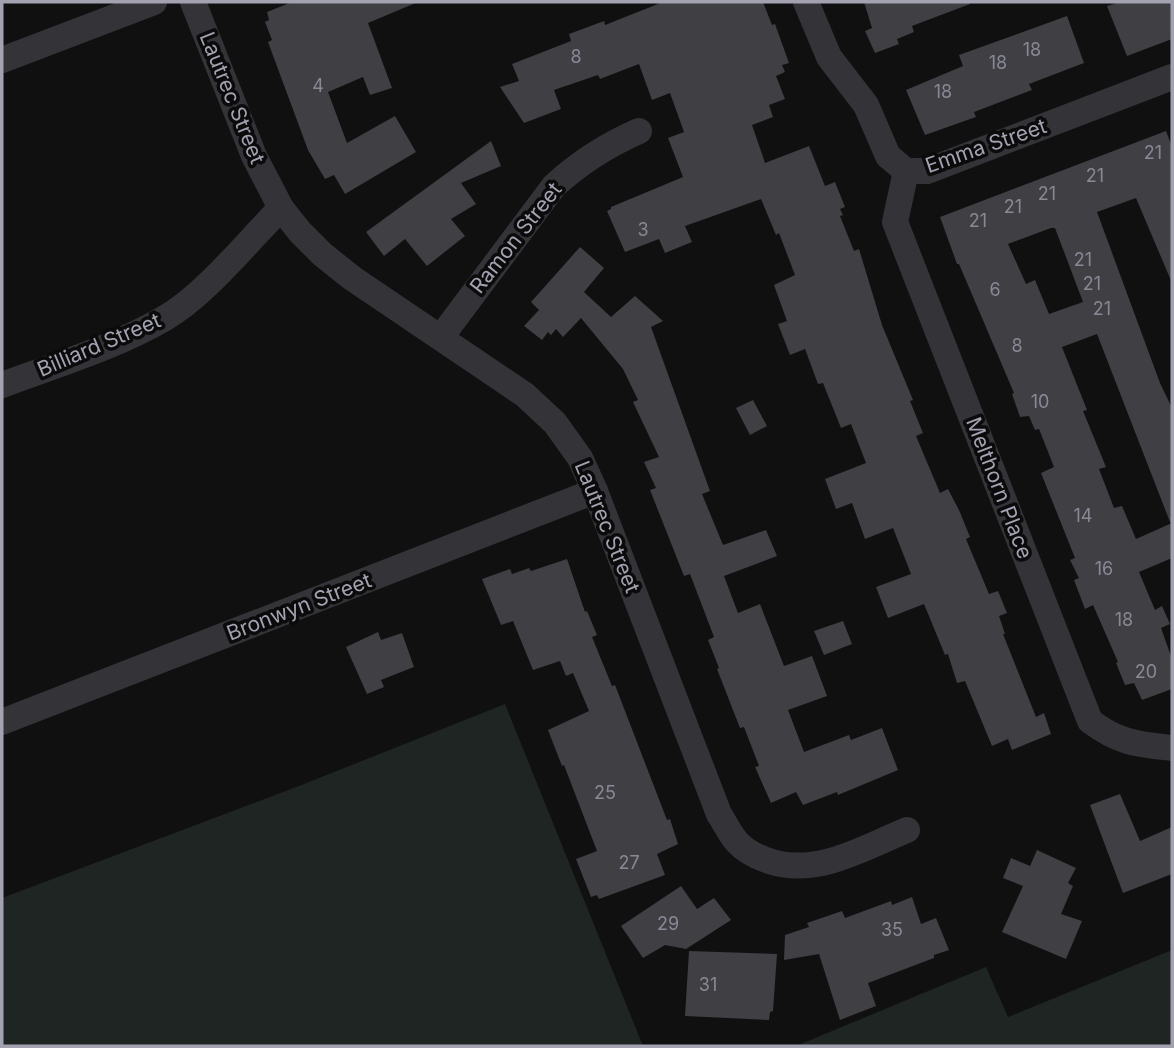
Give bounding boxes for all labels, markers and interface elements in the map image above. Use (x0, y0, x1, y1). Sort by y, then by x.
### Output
street label: Lautrec Street (195, 28, 270, 167)
house number: 18 (1023, 39, 1041, 60)
house number: 8 (570, 46, 582, 67)
house number: 18 (989, 52, 1007, 73)
house number: 4 (312, 75, 324, 96)
house number: 18 (934, 81, 952, 102)
street label: Emma Street (922, 113, 1050, 178)
house number: 21 (1144, 142, 1162, 163)
house number: 21 (1086, 165, 1104, 186)
street label: Ramon Street (465, 177, 567, 298)
house number: 21 (1038, 183, 1056, 204)
house number: 21 (1004, 196, 1022, 217)
house number: 21 (969, 210, 987, 231)
house number: 3 (637, 219, 649, 240)
house number: 21 (1074, 249, 1092, 270)
house number: 21 (1083, 273, 1101, 294)
house number: 6 (989, 279, 1001, 300)
house number: 21 (1093, 298, 1111, 319)
street label: Billiard Street (33, 307, 164, 382)
house number: 8 (1011, 335, 1023, 356)
house number: 10 (1031, 391, 1049, 412)
street label: Melthorn Place (961, 414, 1038, 562)
street label: Lautrec Street (570, 457, 645, 596)
house number: 14 (1074, 505, 1092, 526)
house number: 16 (1095, 558, 1113, 579)
street label: Bronwyn Street (223, 567, 375, 646)
house number: 18 (1115, 609, 1133, 630)
house number: 20 (1135, 661, 1157, 682)
house number: 25 (594, 782, 616, 803)
house number: 27 (618, 852, 640, 873)
house number: 29 (657, 913, 679, 934)
house number: 35 (881, 919, 903, 940)
house number: 31 (699, 974, 717, 995)

